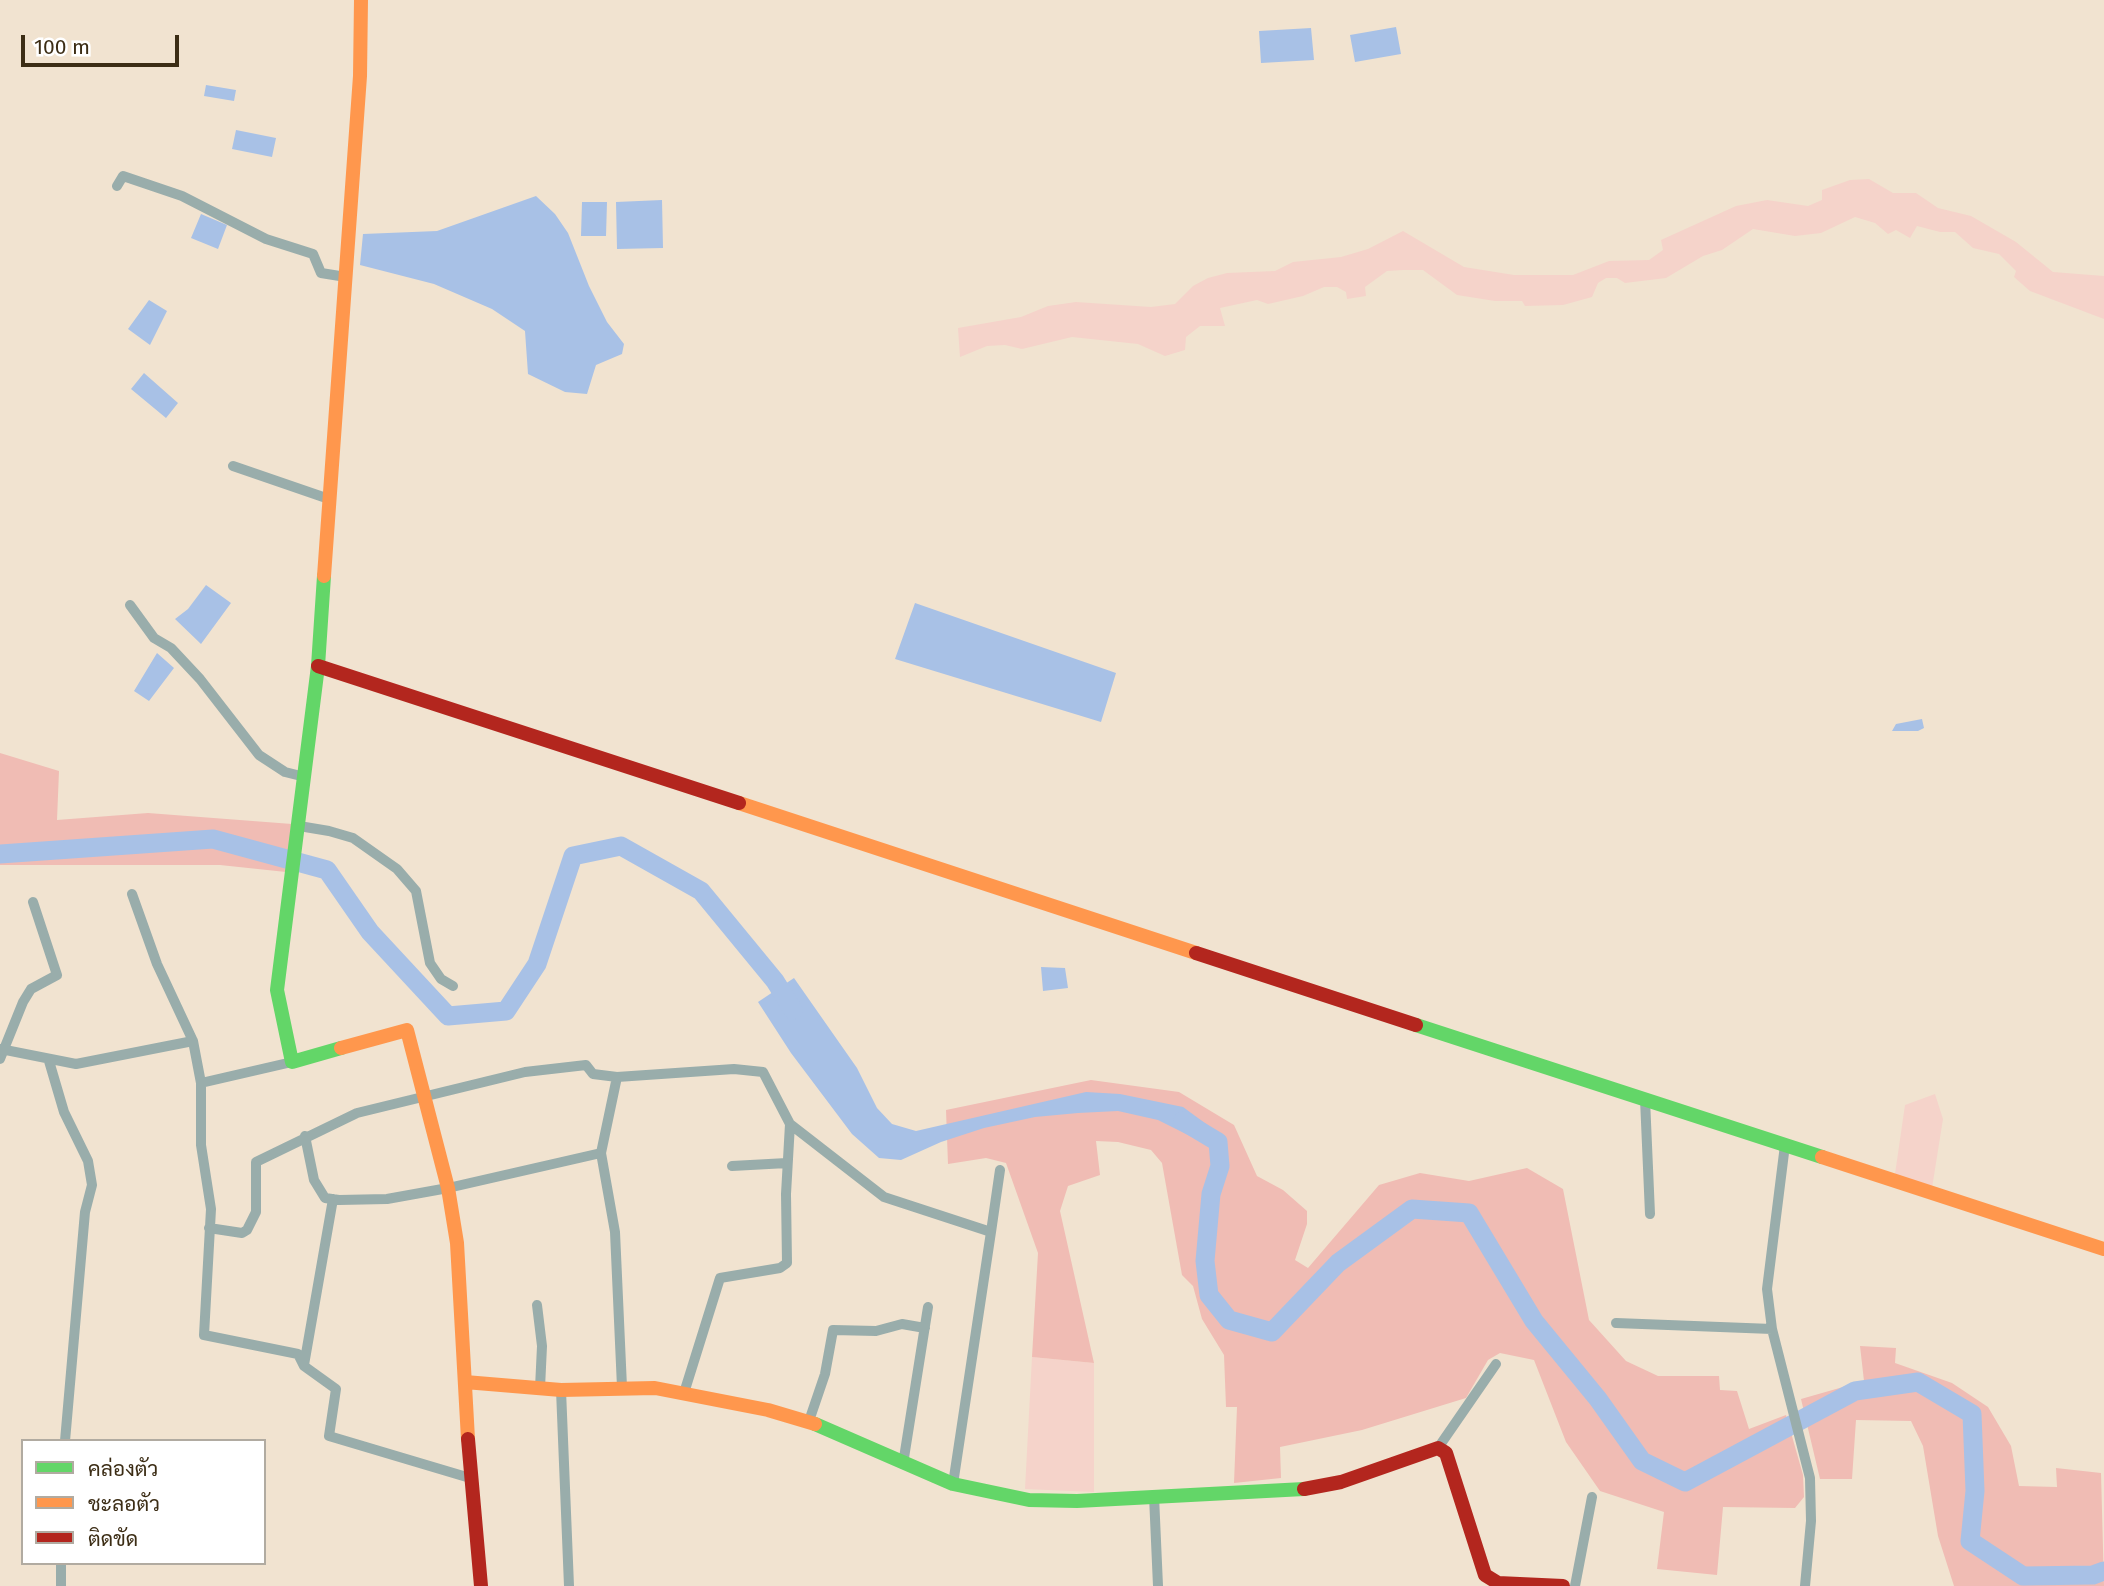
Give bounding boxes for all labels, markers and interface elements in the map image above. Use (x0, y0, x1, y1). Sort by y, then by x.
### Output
scale bar (24, 21, 182, 65)
text: 100 m (34, 34, 90, 60)
legend (21, 1439, 266, 1565)
text: คล่องตัว (88, 1456, 158, 1482)
text: ชะลอตัว (88, 1491, 160, 1517)
text: ติดขัด (88, 1526, 138, 1552)

